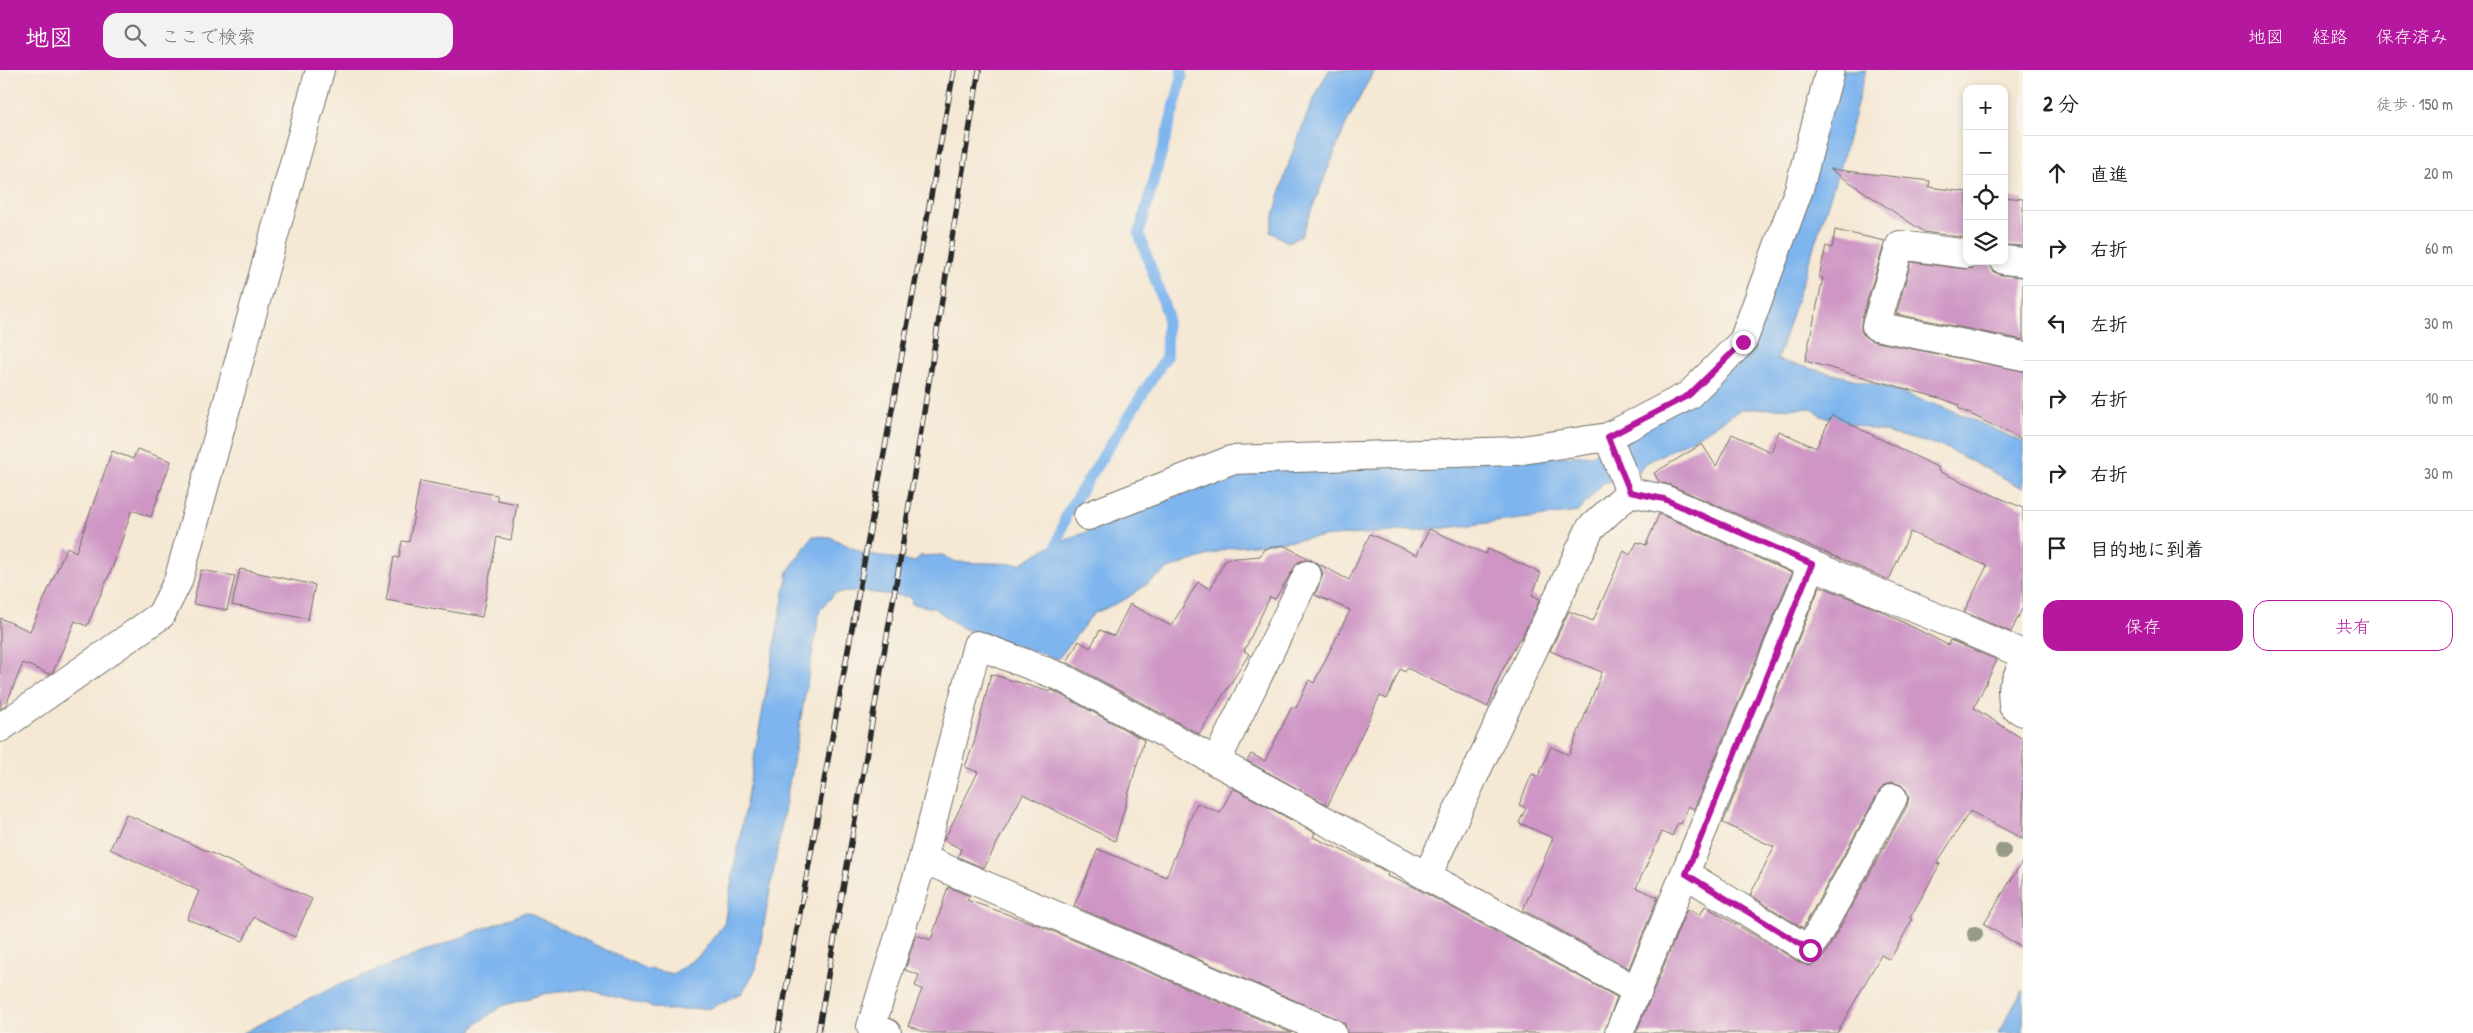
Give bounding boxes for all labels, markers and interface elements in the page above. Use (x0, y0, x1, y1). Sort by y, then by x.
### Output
search box (103, 13, 453, 58)
text: 地図 (25, 21, 73, 53)
icon: search (121, 21, 149, 49)
text: ここで検索 (161, 23, 256, 49)
text: 地図 (2248, 24, 2284, 49)
text: 経路 (2312, 24, 2348, 49)
text: 保存済み (2376, 24, 2448, 49)
map controls (1963, 85, 2008, 265)
button: + (1963, 85, 2008, 130)
text: 2 分 (2043, 89, 2079, 118)
text: 徒歩 · 150 m (2376, 93, 2453, 115)
button: − (1963, 130, 2008, 175)
icon: ahead (2043, 159, 2071, 187)
text: 直進 (2090, 161, 2128, 187)
text: 20 m (2424, 162, 2453, 184)
button: locate (1963, 175, 2008, 220)
button: layers (1963, 220, 2008, 265)
icon: right (2043, 234, 2071, 262)
text: 右折 (2090, 236, 2128, 262)
text: 60 m (2425, 237, 2453, 259)
icon: left (2043, 309, 2071, 337)
text: 左折 (2090, 311, 2128, 337)
text: 30 m (2424, 312, 2453, 334)
route end (1732, 331, 1755, 354)
icon: right (2043, 384, 2071, 412)
text: 右折 (2090, 386, 2128, 412)
text: 10 m (2425, 387, 2453, 409)
icon: right (2043, 459, 2071, 487)
text: 右折 (2090, 461, 2128, 487)
text: 30 m (2424, 462, 2453, 484)
icon: arrive (2043, 534, 2071, 562)
text: 目的地に到着 (2090, 536, 2204, 562)
button: 保存 (2043, 600, 2243, 651)
button: 共有 (2253, 600, 2453, 651)
route start (1799, 939, 1822, 962)

